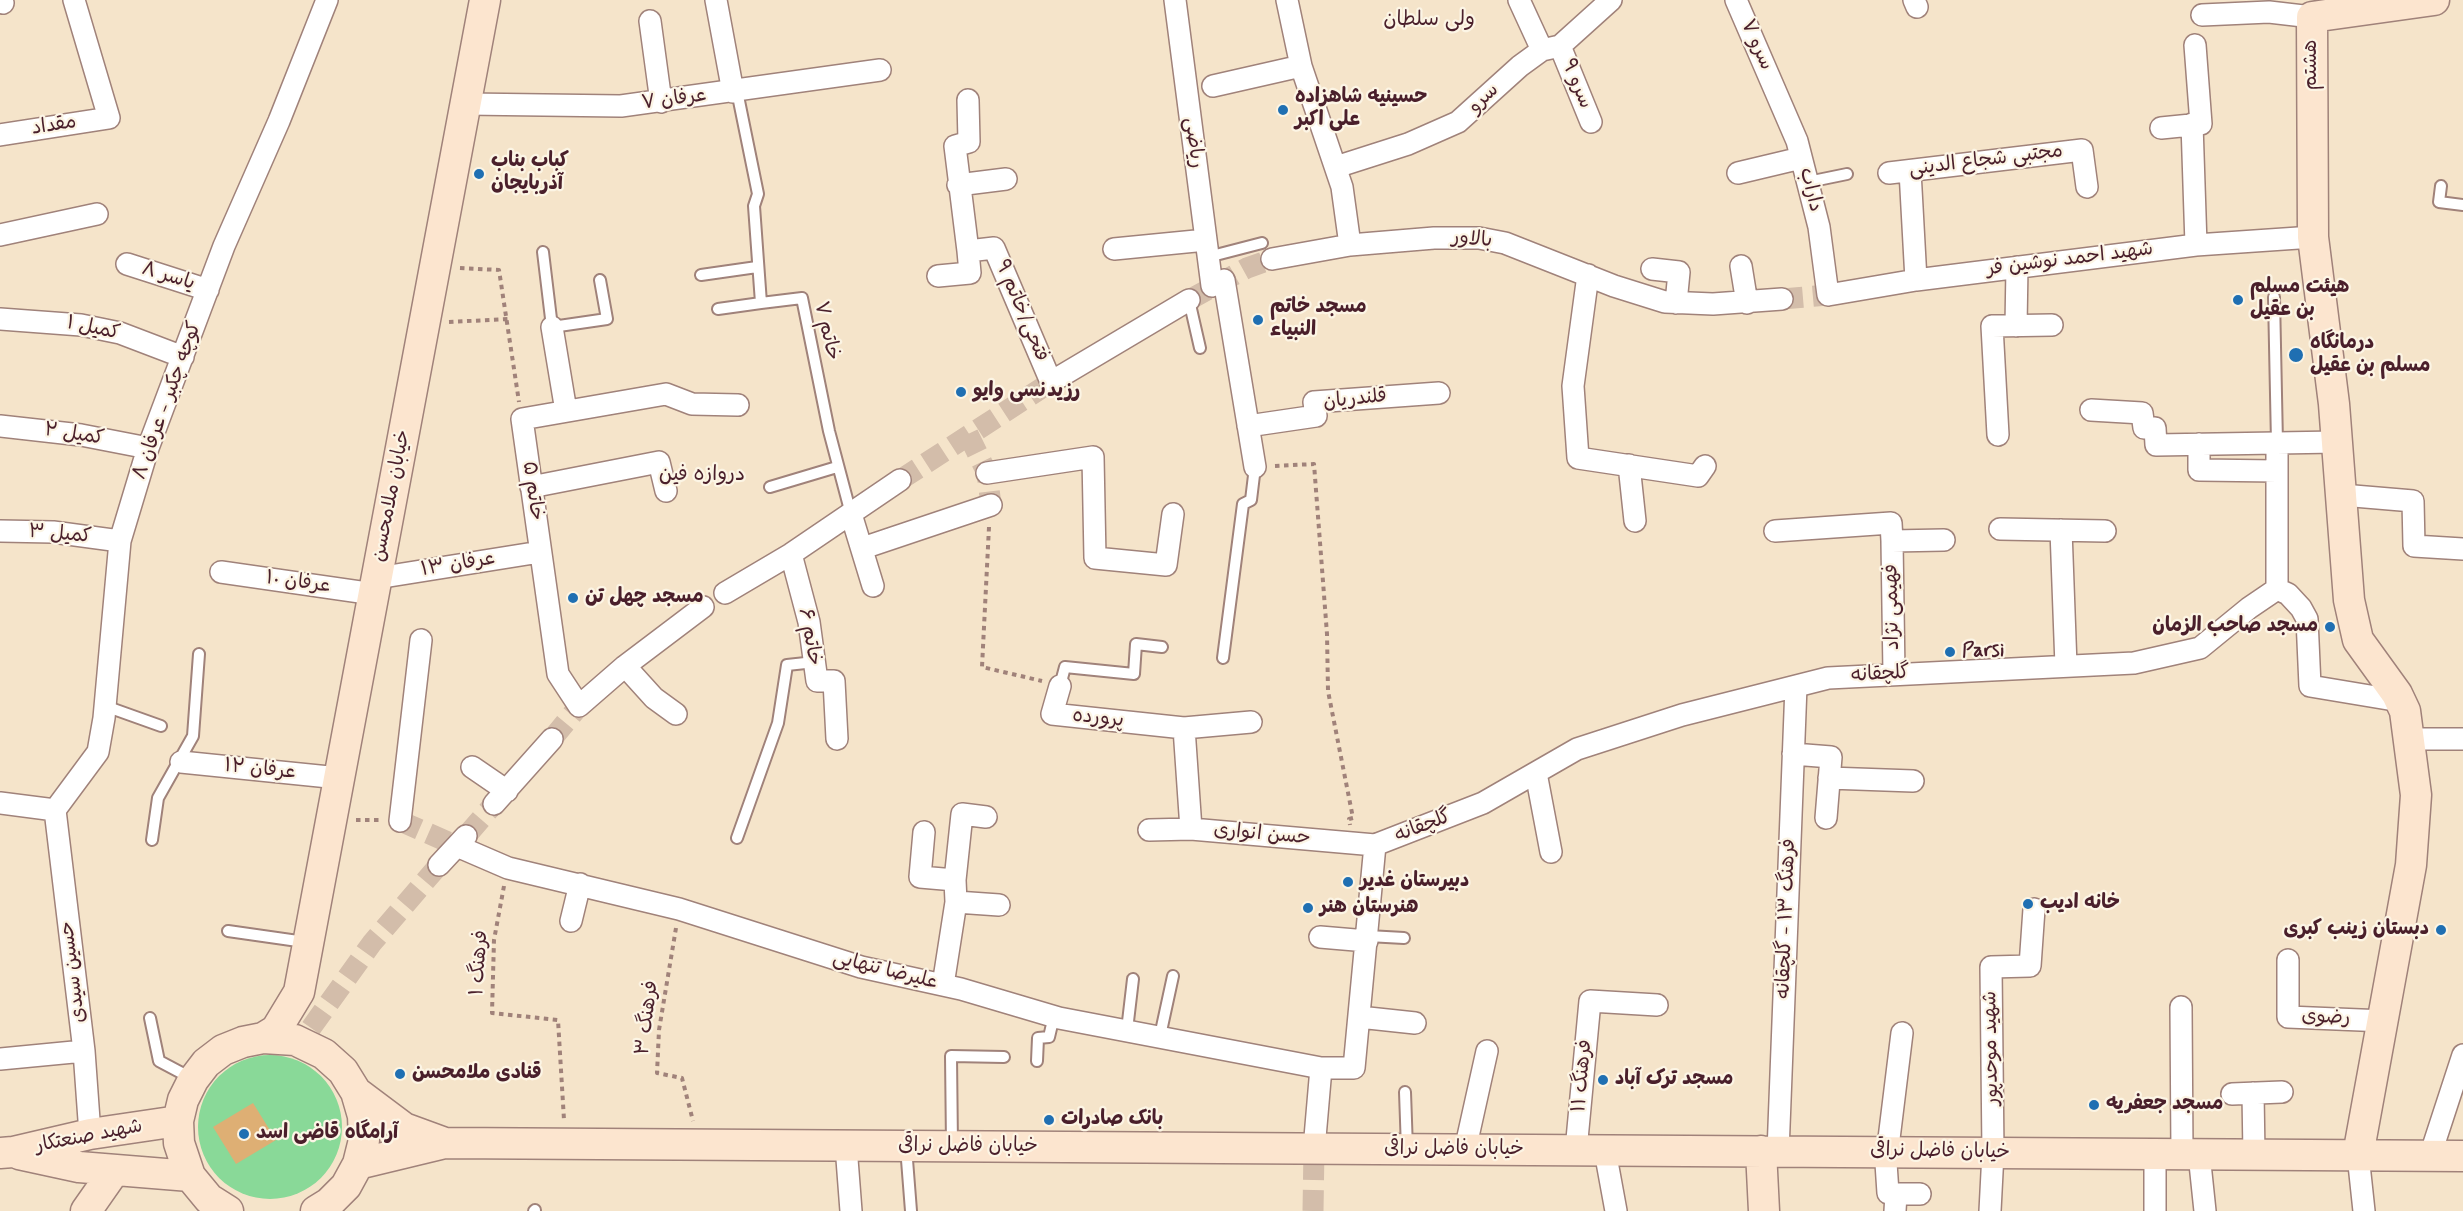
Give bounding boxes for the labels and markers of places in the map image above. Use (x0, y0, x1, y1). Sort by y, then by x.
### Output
place label: حسینیه شاهزاده علی اکبر (1295, 86, 1427, 133)
marker: حسینیه شاهزاده علی اکبر (1276, 103, 1290, 117)
place label: کباب بناب آذربایجان (491, 150, 569, 197)
marker: کباب بناب آذربایجان (472, 167, 486, 181)
place label: هیئت مسلم بن عقیل (2250, 276, 2349, 323)
marker: هیئت مسلم بن عقیل (2231, 293, 2245, 307)
place label: مسجد خاتم النبیاء (1270, 296, 1367, 343)
marker: مسجد خاتم النبیاء (1251, 313, 1265, 327)
place label: درمانگاه مسلم بن عقیل (2310, 332, 2431, 379)
marker: درمانگاه مسلم بن عقیل (2287, 346, 2305, 364)
place label: رزیدنسی وایو (973, 380, 1080, 404)
marker: رزیدنسی وایو (954, 385, 968, 399)
place label: مسجد چهل تن (585, 586, 704, 610)
marker: مسجد چهل تن (566, 591, 580, 605)
place label: مسجد صاحب الزمان (2152, 615, 2318, 639)
marker: مسجد صاحب الزمان (2323, 620, 2337, 634)
place label: Parsi (1962, 640, 2004, 664)
marker: Parsi (1943, 645, 1957, 659)
place label: دبیرستان غدیر (1360, 870, 1469, 894)
marker: دبیرستان غدیر (1341, 875, 1355, 889)
place label: خانه ادیب (2040, 892, 2120, 916)
place label: هنرستان هنر (1320, 896, 1418, 920)
marker: خانه ادیب (2021, 897, 2035, 911)
marker: هنرستان هنر (1301, 901, 1315, 915)
place label: دبستان زینب کبری (2284, 918, 2429, 942)
marker: دبستان زینب کبری (2434, 923, 2448, 937)
place label: قنادی ملامحسن (412, 1062, 542, 1086)
marker: قنادی ملامحسن (393, 1067, 407, 1081)
place label: مسجد ترک آباد (1615, 1068, 1733, 1092)
marker: مسجد ترک آباد (1596, 1073, 1610, 1087)
place label: مسجد جعفریه (2106, 1093, 2223, 1117)
marker: مسجد جعفریه (2087, 1098, 2101, 1112)
place label: بانک صادرات (1061, 1108, 1163, 1132)
marker: بانک صادرات (1042, 1113, 1056, 1127)
place label: آرامگاه قاضی اسد (256, 1122, 398, 1146)
marker: آرامگاه قاضی اسد (237, 1127, 251, 1141)

